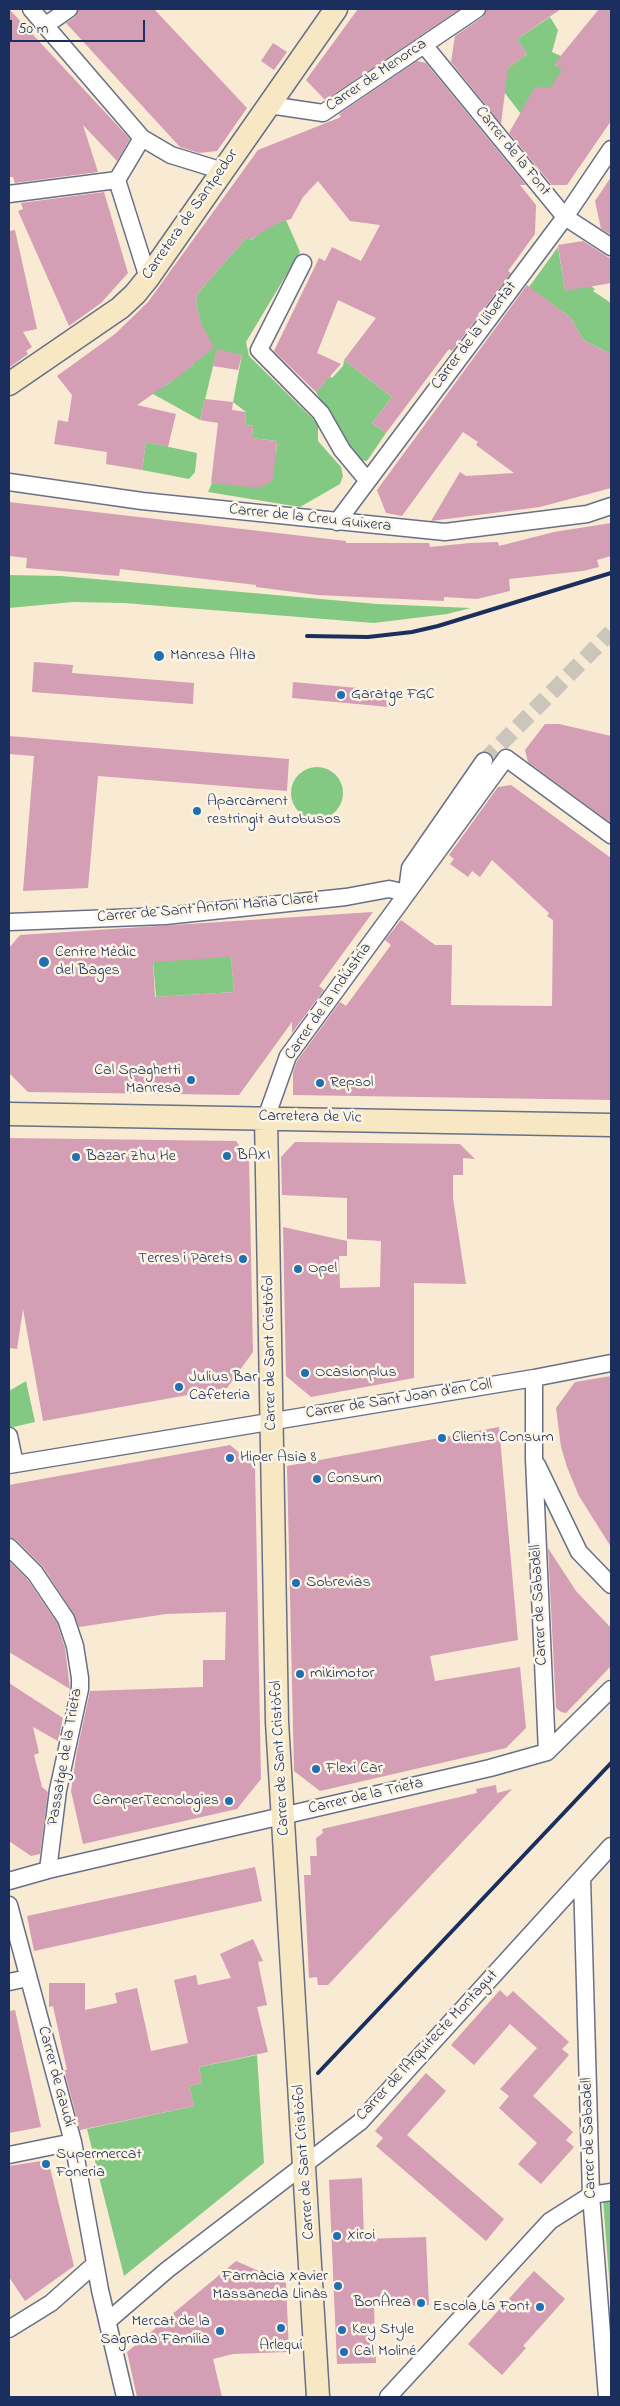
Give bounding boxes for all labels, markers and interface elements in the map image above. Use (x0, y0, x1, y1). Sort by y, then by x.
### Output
scale bar (12, 10, 148, 42)
text: 50 m (18, 18, 48, 40)
street label: Carrer de Menorca (323, 35, 431, 117)
street label: Carrer de la Font (470, 103, 554, 201)
street label: Carretera de Santpedor (139, 146, 243, 284)
street label: Carrer de la Llibertat (428, 278, 522, 394)
street label: Carrer de la Creu Guixera (228, 501, 392, 537)
place label: Manresa Alta (170, 646, 256, 666)
marker: Manresa Alta (152, 649, 166, 663)
place label: Garatge FGC (351, 685, 434, 705)
marker: Garatge FGC (335, 689, 347, 701)
place label: Aparcament restringit autobusos (207, 792, 341, 830)
marker: Aparcament restringit autobusos (191, 805, 203, 817)
street label: Carrer de Sant Antoni Maria Claret (96, 890, 320, 928)
street label: Carrer de la Indústria (281, 940, 377, 1064)
place label: Centre Mèdic del Bages (55, 943, 136, 981)
marker: Centre Mèdic del Bages (37, 955, 51, 969)
place label: Cal Spaghetti Manresa (94, 1061, 181, 1099)
place label: Repsol (330, 1073, 373, 1093)
marker: Cal Spaghetti Manresa (185, 1074, 197, 1086)
marker: Repsol (314, 1077, 326, 1089)
street label: Carretera de Vic (258, 1108, 362, 1128)
place label: BAXI (237, 1146, 271, 1166)
place label: Bazar Zhu He (86, 1147, 176, 1167)
marker: BAXI (221, 1150, 233, 1162)
marker: Bazar Zhu He (70, 1151, 82, 1163)
place label: Terres i Parets (138, 1249, 233, 1269)
marker: Terres i Parets (237, 1253, 249, 1265)
place label: Opel (308, 1259, 337, 1279)
marker: Opel (292, 1263, 304, 1275)
street label: Carrer de Sant Cristòfol (260, 1275, 282, 1431)
place label: Ocasionplus (315, 1363, 397, 1383)
marker: Ocasionplus (299, 1367, 311, 1379)
place label: Julius Bar Cafeteria (189, 1368, 257, 1406)
street label: Carrer de Sant Joan d'en Coll (305, 1376, 493, 1424)
marker: Julius Bar Cafeteria (173, 1381, 185, 1393)
place label: Clients Consum (452, 1428, 554, 1448)
marker: Clients Consum (436, 1432, 448, 1444)
place label: Hiper Asia 8 (240, 1448, 317, 1468)
marker: Hiper Asia 8 (224, 1452, 236, 1464)
place label: Consum (327, 1469, 382, 1489)
marker: Consum (311, 1473, 323, 1485)
street label: Carrer de Sabadell (527, 1544, 553, 1666)
place label: Sobrevias (306, 1573, 371, 1593)
marker: Sobrevias (290, 1577, 302, 1589)
place label: mikimotor (310, 1664, 375, 1684)
marker: mikimotor (294, 1668, 306, 1680)
street label: Carrer de Sant Cristòfol (267, 1680, 295, 1836)
street label: Passatge de la Trieta (44, 1687, 88, 1827)
place label: Flexi Car (326, 1759, 383, 1779)
marker: Flexi Car (310, 1763, 322, 1775)
street label: Carrer de la Trieta (307, 1774, 425, 1820)
place label: CamperTecnologies (93, 1791, 219, 1811)
marker: CamperTecnologies (223, 1795, 235, 1807)
street label: Carrer de l'Arquitecte Montagut (353, 1967, 503, 2125)
street label: Carrer de Gaudí (32, 2025, 78, 2129)
street label: Carrer de Sabadell (578, 2077, 602, 2199)
street label: Carrer de Sant Cristòfol (290, 2084, 320, 2240)
place label: Supermercat Foneria (56, 2145, 142, 2183)
marker: Supermercat Foneria (40, 2158, 52, 2170)
place label: Xiroi (347, 2226, 375, 2246)
marker: Xiroi (331, 2230, 343, 2242)
place label: Farmàcia Xavier Massaneda Llinàs (212, 2267, 328, 2305)
marker: Farmàcia Xavier Massaneda Llinàs (332, 2280, 344, 2292)
place label: BonÀrea (353, 2293, 411, 2313)
marker: BonÀrea (415, 2297, 427, 2309)
place label: Escola La Font (433, 2297, 530, 2317)
marker: Escola La Font (534, 2301, 546, 2313)
place label: Mercat de la Sagrada Família (100, 2312, 210, 2350)
place label: Key Style (352, 2320, 414, 2340)
marker: Arlequí (275, 2322, 287, 2334)
marker: Key Style (336, 2324, 348, 2336)
marker: Mercat de la Sagrada Família (214, 2325, 226, 2337)
place label: Arlequí (259, 2336, 303, 2356)
place label: Cal Moliné (354, 2342, 416, 2362)
marker: Cal Moliné (338, 2346, 350, 2358)

